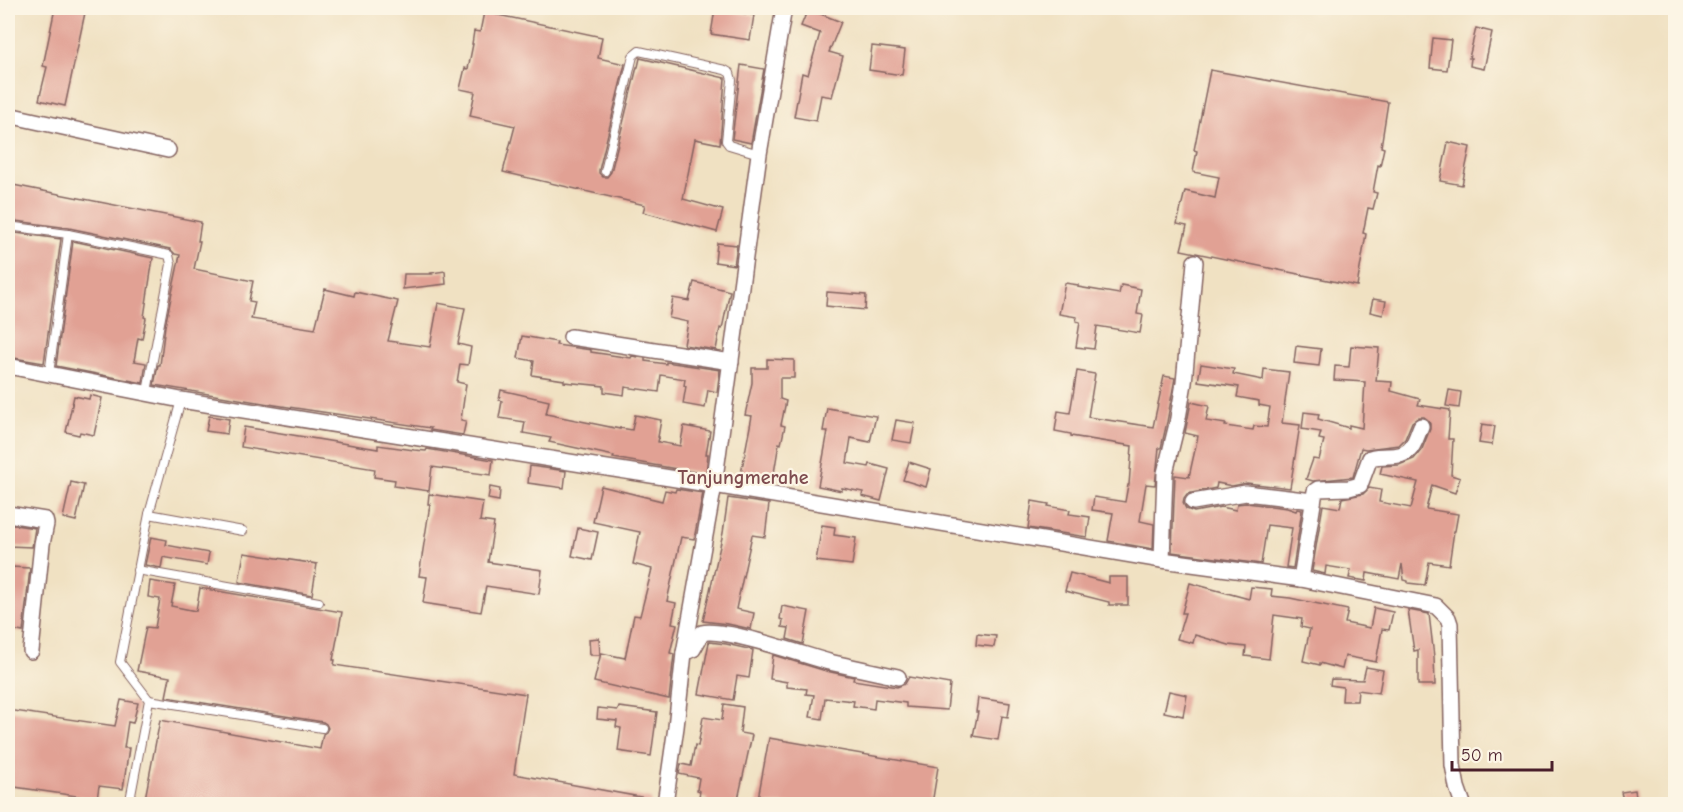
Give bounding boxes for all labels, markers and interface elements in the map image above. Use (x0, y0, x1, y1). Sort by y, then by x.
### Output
district label: Tanjungmerahe (677, 466, 809, 489)
scale bar (1452, 734, 1552, 772)
text: 50 m (1461, 745, 1503, 766)

